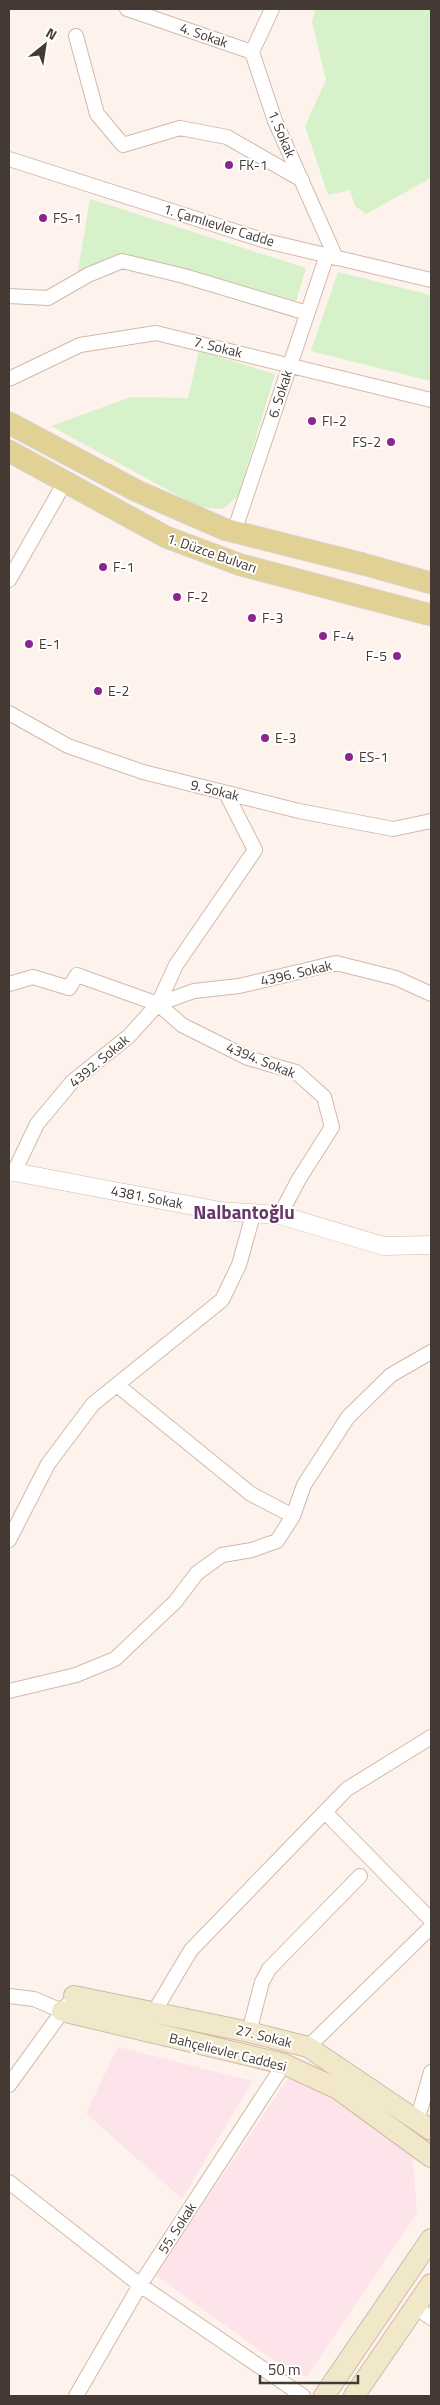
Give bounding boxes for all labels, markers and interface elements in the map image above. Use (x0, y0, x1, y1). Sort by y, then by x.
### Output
street label: 4. Sokak (177, 17, 231, 53)
north arrow (20, 20, 70, 70)
text: N (42, 22, 61, 45)
street label: 1. Sokak (263, 107, 302, 161)
place label: FK-1 (239, 154, 268, 175)
marker: FK-1 (223, 159, 235, 171)
street label: 1. Çamlıevler Cadde (161, 198, 277, 251)
place label: FS-1 (53, 207, 82, 228)
marker: FS-1 (37, 212, 49, 224)
street label: 7. Sokak (192, 330, 245, 363)
street label: 6. Sokak (262, 367, 297, 421)
place label: FI-2 (322, 410, 347, 431)
marker: FI-2 (306, 415, 318, 427)
place label: FS-2 (352, 431, 381, 452)
marker: FS-2 (385, 436, 397, 448)
street label: 1. Düzce Bulvarı (164, 527, 260, 578)
place label: F-1 (113, 556, 134, 577)
marker: F-1 (97, 561, 109, 573)
place label: F-2 (187, 586, 208, 607)
marker: F-2 (171, 591, 183, 603)
place label: F-3 (262, 607, 283, 628)
marker: F-3 (246, 612, 258, 624)
place label: F-4 (333, 625, 354, 646)
marker: F-4 (317, 630, 329, 642)
place label: E-1 (39, 633, 60, 654)
marker: E-1 (23, 638, 35, 650)
place label: F-5 (366, 645, 387, 666)
marker: F-5 (391, 650, 403, 662)
place label: E-2 (108, 680, 129, 701)
marker: E-2 (92, 685, 104, 697)
place label: E-3 (275, 727, 296, 748)
marker: E-3 (259, 732, 271, 744)
place label: ES-1 (359, 746, 388, 767)
marker: ES-1 (343, 751, 355, 763)
street label: 9. Sokak (189, 773, 242, 806)
street label: 4396. Sokak (258, 954, 334, 991)
street label: 4392. Sokak (64, 1029, 134, 1092)
street label: 4394. Sokak (223, 1036, 299, 1083)
street label: 4381. Sokak (109, 1179, 185, 1214)
district label: Nalbantoğlu (193, 1197, 295, 1226)
street label: 27. Sokak (234, 2018, 295, 2053)
street label: Bahçelievler Caddesi (167, 2027, 289, 2076)
street label: 55. Sokak (152, 2198, 201, 2257)
scale bar (260, 2352, 358, 2384)
text: 50 m (268, 2358, 301, 2381)

